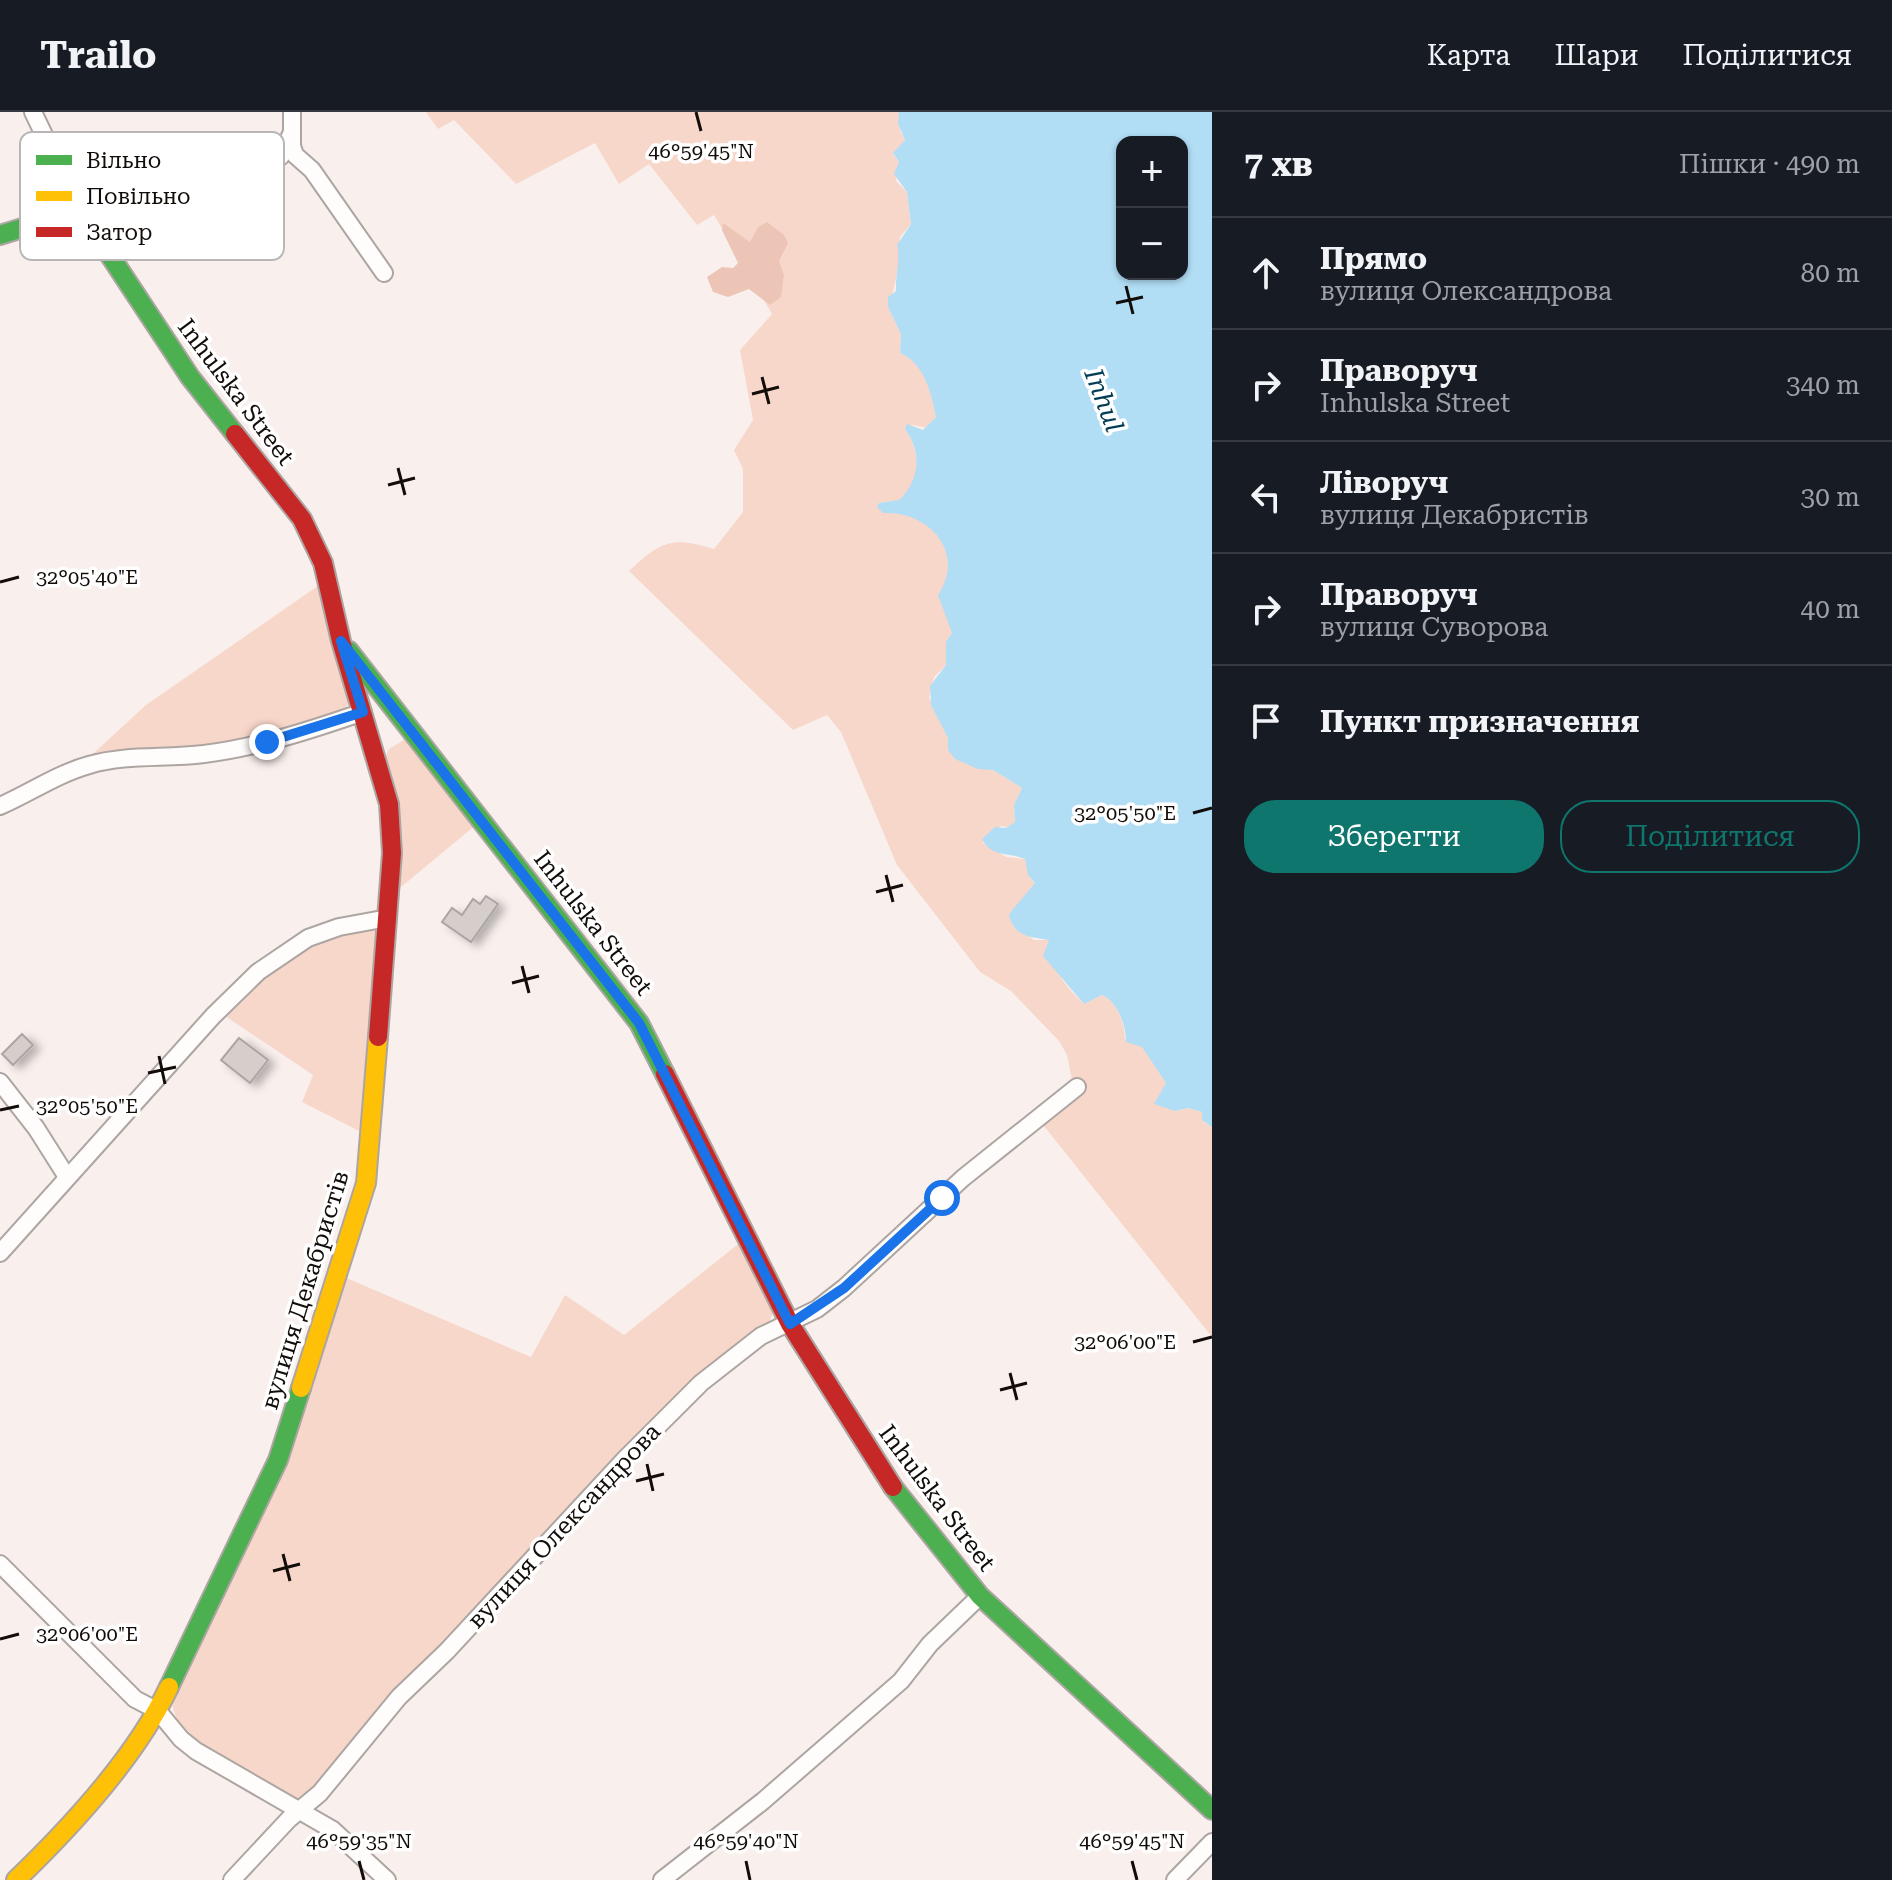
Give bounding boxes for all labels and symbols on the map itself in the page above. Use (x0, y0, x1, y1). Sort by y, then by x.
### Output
legend (20, 132, 284, 260)
text: 46°59'45"N (648, 139, 754, 163)
text: Вільно (86, 148, 161, 173)
text: Повільно (86, 184, 191, 209)
text: Затор (86, 220, 152, 245)
street label: Inhulska Street (172, 314, 300, 471)
water label: Inhul (1078, 363, 1130, 436)
text: 32°05'40"E (36, 565, 138, 589)
route end (249, 724, 285, 760)
text: 32°05'50"E (1074, 801, 1176, 825)
street label: Inhulska Street (528, 845, 658, 1001)
text: 32°05'50"E (36, 1094, 138, 1118)
street label: вулиця Декабристів (255, 1167, 355, 1413)
route start (924, 1180, 960, 1216)
text: 32°06'00"E (1074, 1330, 1176, 1354)
street label: вулиця Олександрова (462, 1418, 666, 1634)
street label: Inhulska Street (873, 1420, 1001, 1577)
text: 32°06'00"E (36, 1622, 138, 1646)
text: 46°59'35"N (306, 1829, 412, 1853)
text: 46°59'40"N (693, 1829, 799, 1853)
text: 46°59'45"N (1079, 1829, 1185, 1853)

